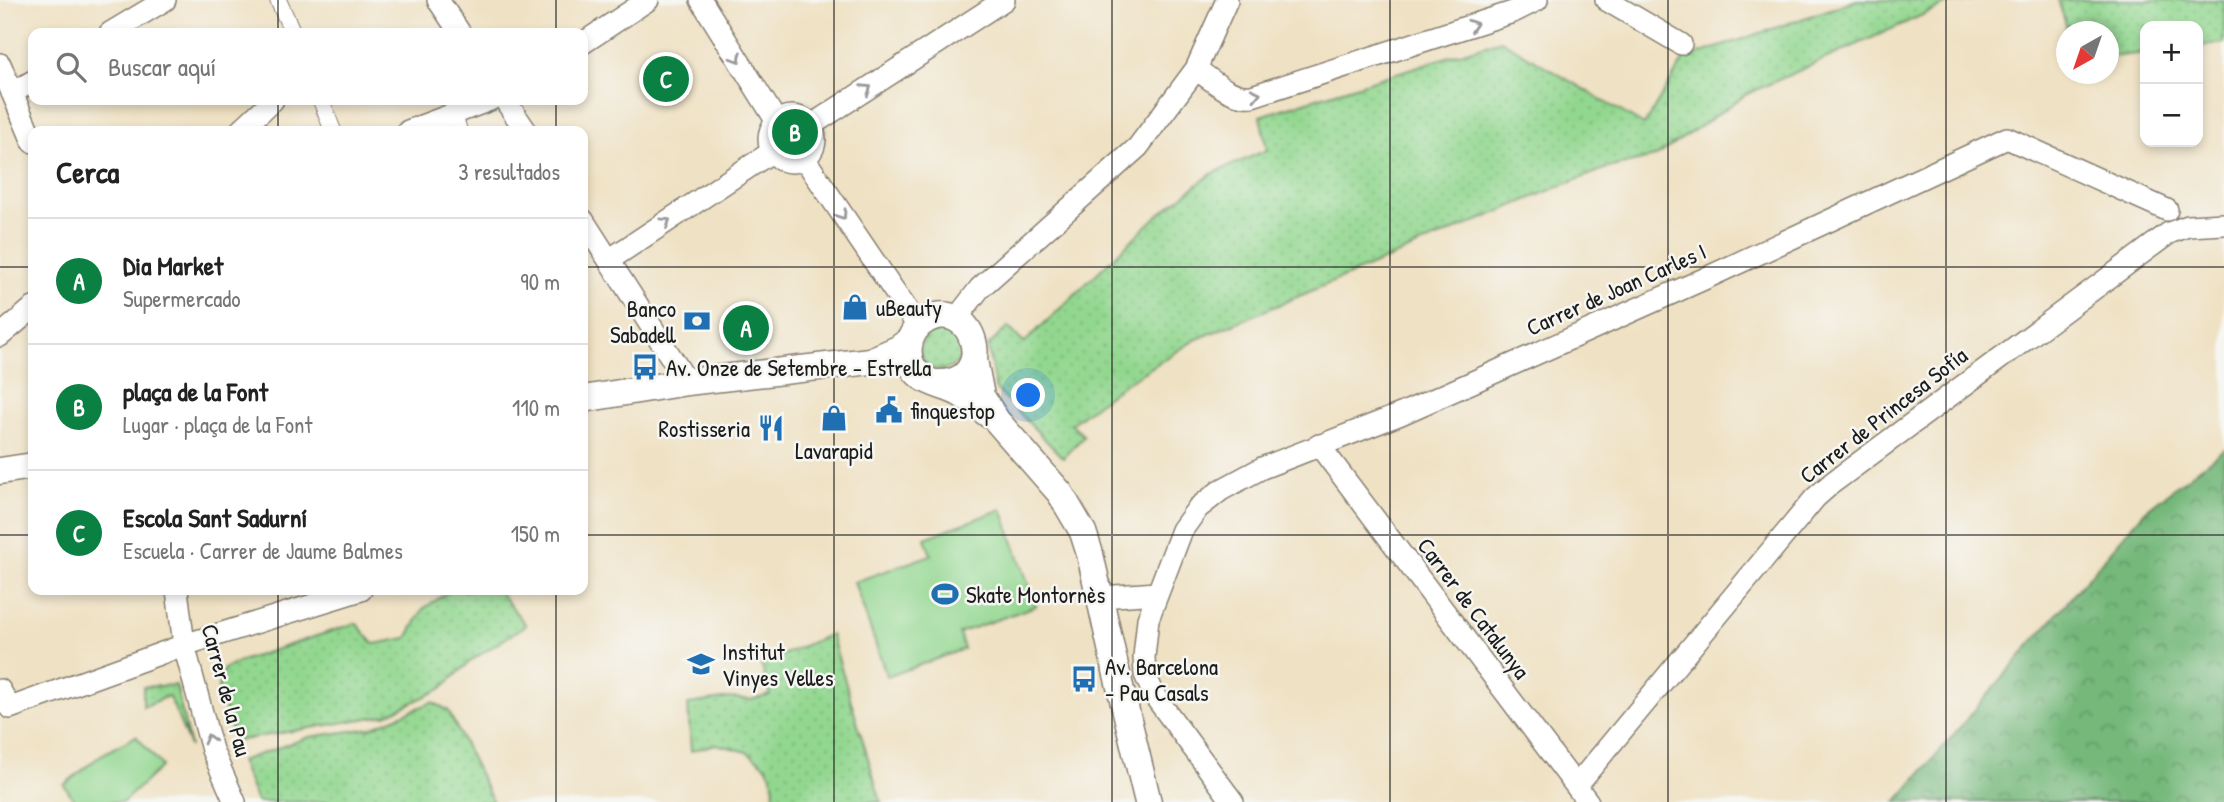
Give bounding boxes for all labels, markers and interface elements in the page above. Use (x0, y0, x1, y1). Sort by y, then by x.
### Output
one-way arrow (1466, 19, 1479, 33)
north arrow (2056, 21, 2119, 84)
map controls (2140, 21, 2203, 147)
button: + (2140, 21, 2203, 84)
search box (28, 28, 588, 105)
icon: search (52, 48, 90, 86)
text: Buscar aquí (108, 49, 216, 84)
one-way arrow (729, 50, 742, 63)
pin: C (643, 53, 689, 105)
one-way arrow (860, 84, 873, 97)
button: − (2140, 84, 2203, 147)
one-way arrow (1250, 88, 1262, 103)
pin: B (772, 106, 818, 158)
text: Cerca (56, 152, 119, 192)
text: 3 resultados (458, 156, 560, 187)
one-way arrow (834, 207, 847, 220)
one-way arrow (658, 218, 671, 231)
street label: Carrer de Joan Carles I (1521, 235, 1711, 343)
text: Dia Market (123, 248, 223, 283)
text: A (73, 266, 85, 297)
text: 90 m (520, 266, 560, 297)
text: Supermercado (123, 283, 240, 314)
shop icon: uBeauty (840, 292, 870, 322)
place label: uBeauty (876, 292, 942, 323)
place label: Banco Sabadell (610, 293, 677, 350)
pin: A (723, 302, 769, 354)
bank icon: Banco Sabadell (682, 306, 712, 336)
street label: Carrer de Princesa Sofía (1793, 340, 1973, 490)
bus stop icon: Av. Onze de Setembre - Estrella (630, 352, 660, 382)
place label: Av. Onze de Setembre - Estrella (666, 352, 931, 383)
text: plaça de la Font (123, 374, 268, 409)
your location (1011, 378, 1045, 412)
text: B (73, 392, 85, 423)
text: 110 m (512, 392, 560, 423)
public building icon: finquestop (874, 395, 904, 425)
place label: finquestop (910, 395, 995, 426)
shop icon: Lavarapid (819, 403, 849, 433)
text: Lugar · plaça de la Font (123, 409, 312, 440)
place label: Rostisseria (658, 413, 750, 444)
restaurant icon: Rostisseria (756, 413, 786, 443)
place label: Lavarapid (795, 435, 873, 466)
text: Escola Sant Sadurní (123, 500, 307, 535)
text: C (73, 518, 85, 549)
text: 150 m (511, 518, 560, 549)
street label: Carrer de Catalunya (1411, 531, 1537, 685)
text: Escuela · Carrer de Jaume Balmes (123, 535, 403, 566)
sports icon: Skate Montornès (930, 579, 960, 609)
place label: Skate Montornès (966, 579, 1105, 610)
street label: Carrer de la Pau (194, 620, 260, 760)
place label: Institut Vinyes Velles (722, 636, 834, 693)
school or university icon: Institut Vinyes Velles (686, 649, 716, 679)
place label: Av. Barcelona - Pau Casals (1105, 651, 1218, 708)
bus stop icon: Av. Barcelona - Pau Casals (1069, 664, 1099, 694)
one-way arrow (203, 733, 217, 745)

